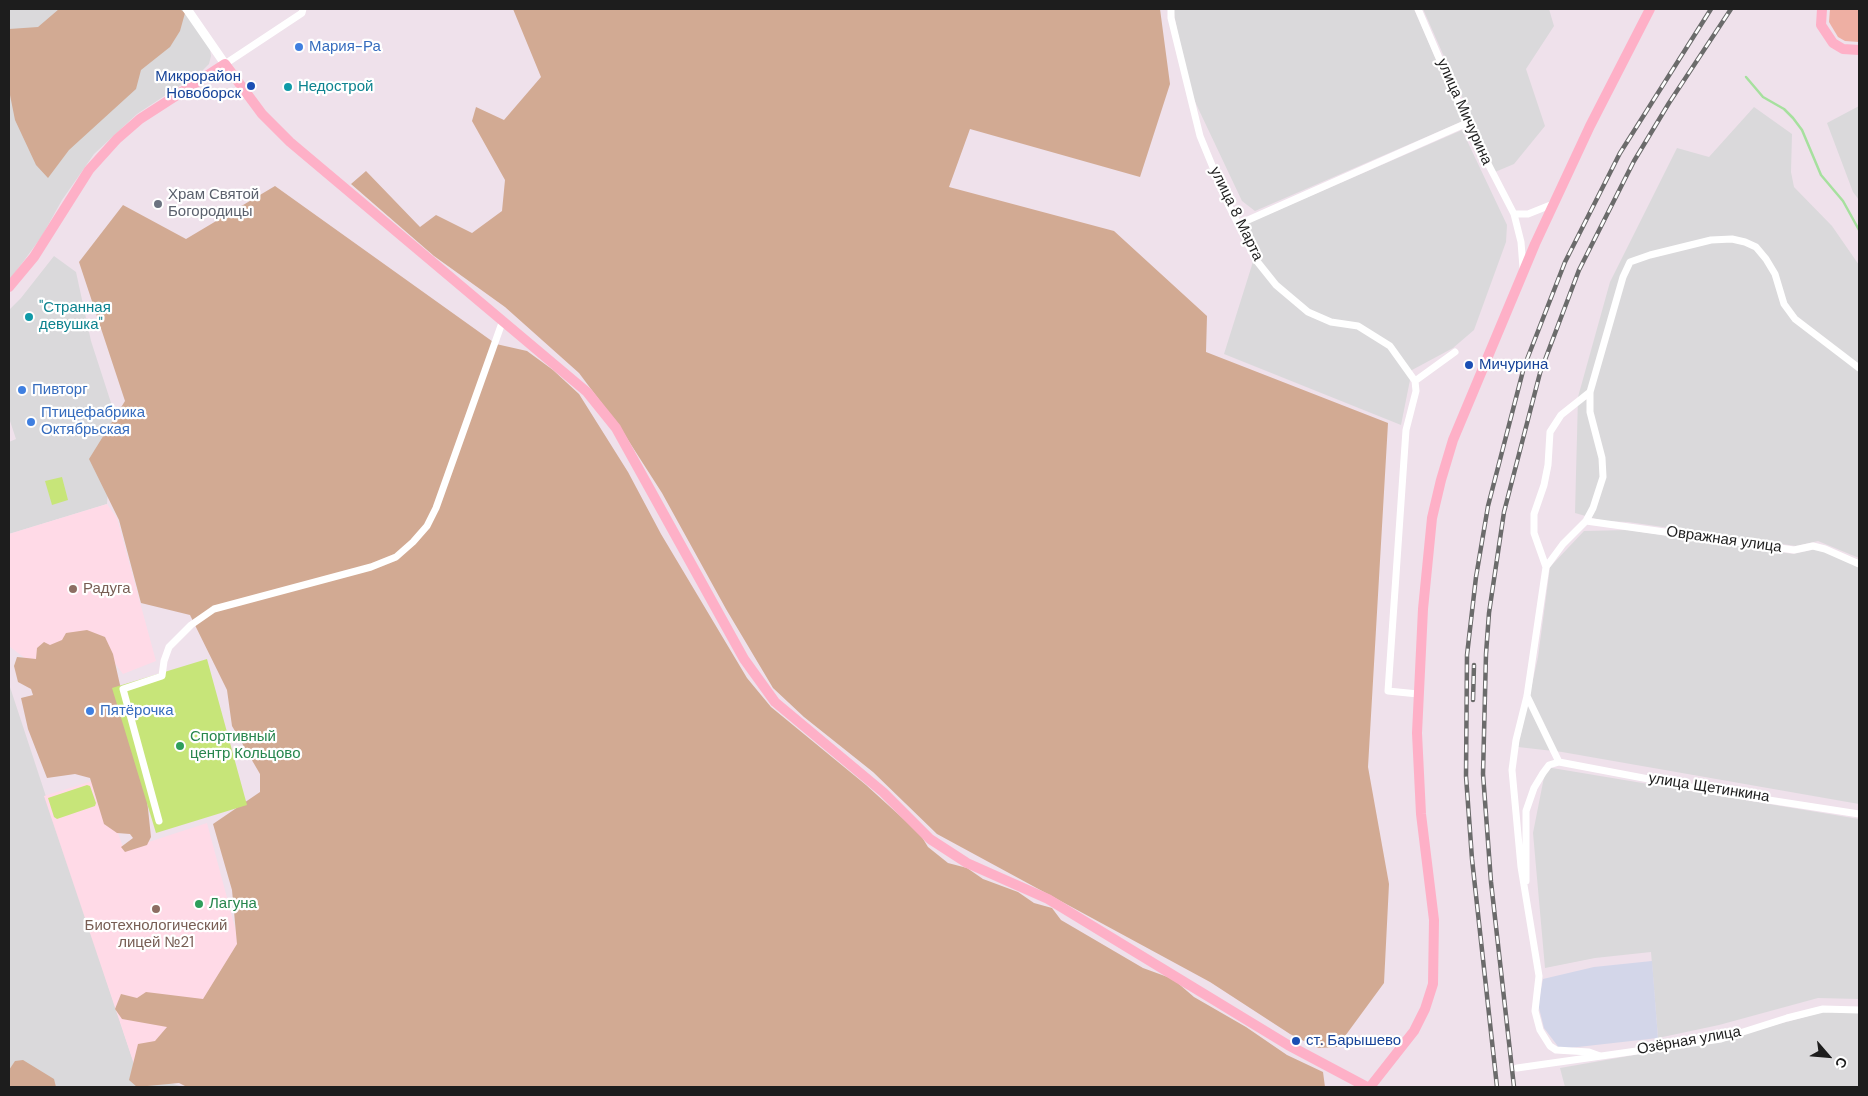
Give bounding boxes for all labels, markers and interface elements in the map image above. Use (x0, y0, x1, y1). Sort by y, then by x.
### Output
place label: Мария-Ра (309, 38, 381, 56)
marker: Мария-Ра (293, 41, 305, 53)
street label: улица Мичурина (1432, 56, 1496, 168)
place label: Микрорайон Новоборск (155, 68, 241, 103)
place label: Недострой (298, 78, 373, 96)
marker: Микрорайон Новоборск (245, 80, 257, 92)
marker: Недострой (282, 81, 294, 93)
street label: улица 8 Марта (1205, 164, 1267, 264)
place label: Храм Святой Богородицы (168, 186, 259, 221)
marker: Храм Святой Богородицы (152, 198, 164, 210)
place label: "Странная девушка" (39, 299, 111, 334)
marker: "Странная девушка" (23, 311, 35, 323)
place label: Мичурина (1479, 356, 1548, 374)
marker: Мичурина (1463, 359, 1475, 371)
place label: Пивторг (32, 381, 88, 399)
marker: Пивторг (16, 384, 28, 396)
place label: Птицефабрика Октябрьская (41, 404, 145, 439)
marker: Птицефабрика Октябрьская (25, 416, 37, 428)
street label: Овражная улица (1665, 523, 1783, 557)
place label: Радуга (83, 580, 131, 598)
marker: Радуга (67, 583, 79, 595)
place label: Пятёрочка (100, 702, 174, 720)
marker: Пятёрочка (84, 705, 96, 717)
place label: Спортивный центр Кольцово (190, 728, 300, 763)
marker: Спортивный центр Кольцово (174, 740, 186, 752)
street label: улица Щетинкина (1647, 770, 1771, 806)
place label: Лагуна (209, 895, 257, 913)
marker: Лагуна (193, 898, 205, 910)
marker: Биотехнологический лицей №21 (150, 903, 162, 915)
place label: Биотехнологический лицей №21 (85, 917, 227, 952)
street label: Озёрная улица (1636, 1023, 1742, 1059)
north arrow (1803, 1031, 1853, 1081)
place label: ст. Барышево (1306, 1032, 1401, 1050)
marker: ст. Барышево (1290, 1035, 1302, 1047)
text: С (1831, 1054, 1852, 1071)

